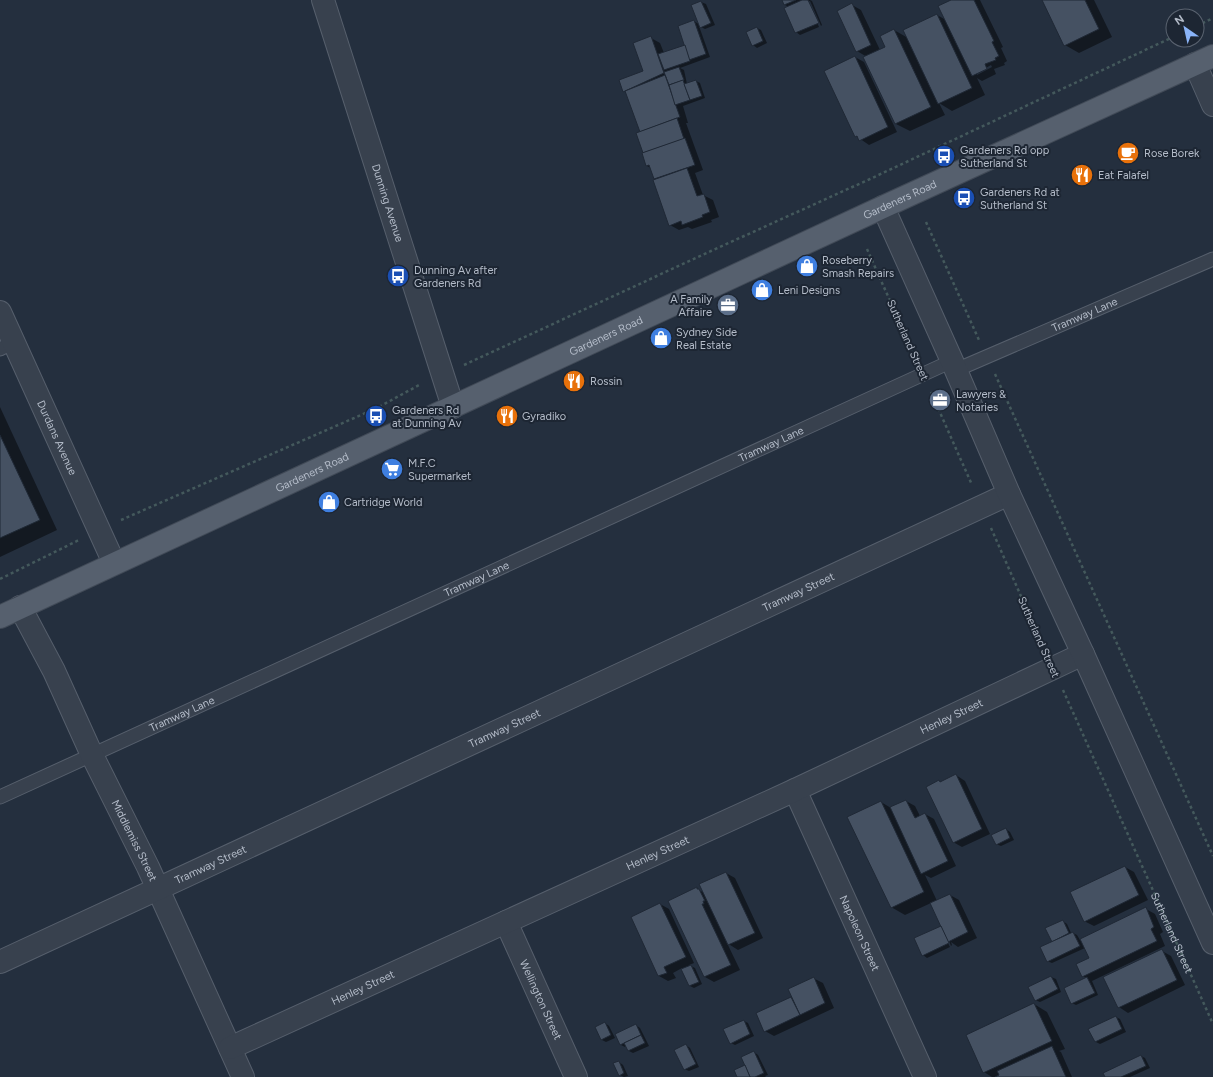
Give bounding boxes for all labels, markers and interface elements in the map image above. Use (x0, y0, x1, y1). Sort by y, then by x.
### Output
north arrow (1165, 8, 1205, 48)
text: N (1173, 12, 1187, 28)
cafe icon: Rose Borek (1115, 140, 1141, 166)
bus stop icon: Gardeners Rd opp Sutherland St (931, 143, 957, 169)
place label: Gardeners Rd opp Sutherland St (960, 144, 1050, 170)
place label: Rose Borek (1144, 147, 1200, 160)
street label: Dunning Avenue (369, 162, 406, 244)
restaurant icon: Eat Falafel (1069, 162, 1095, 188)
place label: Eat Falafel (1098, 169, 1149, 182)
street label: Gardeners Road (861, 177, 939, 222)
bus stop icon: Gardeners Rd at Sutherland St (951, 185, 977, 211)
place label: Gardeners Rd at Sutherland St (980, 186, 1060, 212)
shop icon: Roseberry Smash Repairs (794, 253, 820, 279)
place label: Roseberry Smash Repairs (822, 254, 894, 280)
bus stop icon: Dunning Av after Gardeners Rd (385, 263, 411, 289)
place label: Dunning Av after Gardeners Rd (414, 264, 497, 290)
shop icon: Leni Designs (749, 277, 775, 303)
place label: Leni Designs (778, 284, 840, 297)
office icon: A Family Affaire (715, 292, 741, 318)
place label: A Family Affaire (670, 293, 712, 319)
street label: Tramway Lane (1050, 295, 1120, 335)
street label: Sutherland Street (884, 298, 931, 383)
street label: Gardeners Road (567, 314, 645, 359)
shop icon: Sydney Side Real Estate (648, 325, 674, 351)
place label: Sydney Side Real Estate (676, 326, 737, 352)
restaurant icon: Rossin (561, 368, 587, 394)
place label: Rossin (590, 375, 622, 388)
office icon: Lawyers & Notaries (927, 387, 953, 413)
place label: Lawyers & Notaries (956, 388, 1006, 414)
street label: Durdans Avenue (34, 398, 79, 477)
bus stop icon: Gardeners Rd at Dunning Av (363, 403, 389, 429)
restaurant icon: Gyradiko (494, 403, 520, 429)
place label: Gardeners Rd at Dunning Av (392, 404, 462, 430)
place label: Gyradiko (522, 410, 566, 423)
street label: Tramway Lane (737, 424, 806, 465)
street label: Gardeners Road (274, 450, 351, 495)
supermarket icon: M.F.C Supermarket (379, 456, 405, 482)
place label: M.F.C Supermarket (408, 457, 471, 483)
shop icon: Cartridge World (316, 489, 342, 515)
place label: Cartridge World (344, 496, 422, 509)
street label: Tramway Lane (442, 559, 511, 600)
street label: Tramway Street (761, 570, 836, 614)
street label: Sutherland Street (1015, 595, 1062, 680)
street label: Tramway Lane (147, 694, 217, 735)
street label: Henley Street (918, 696, 985, 737)
street label: Tramway Street (467, 706, 543, 751)
street label: Middlemiss Street (108, 798, 159, 883)
street label: Henley Street (624, 833, 691, 873)
street label: Tramway Street (173, 843, 249, 887)
street label: Sutherland Street (1148, 890, 1195, 975)
street label: Napoleon Street (837, 893, 882, 973)
street label: Wellington Street (517, 958, 564, 1042)
street label: Henley Street (329, 968, 397, 1008)

